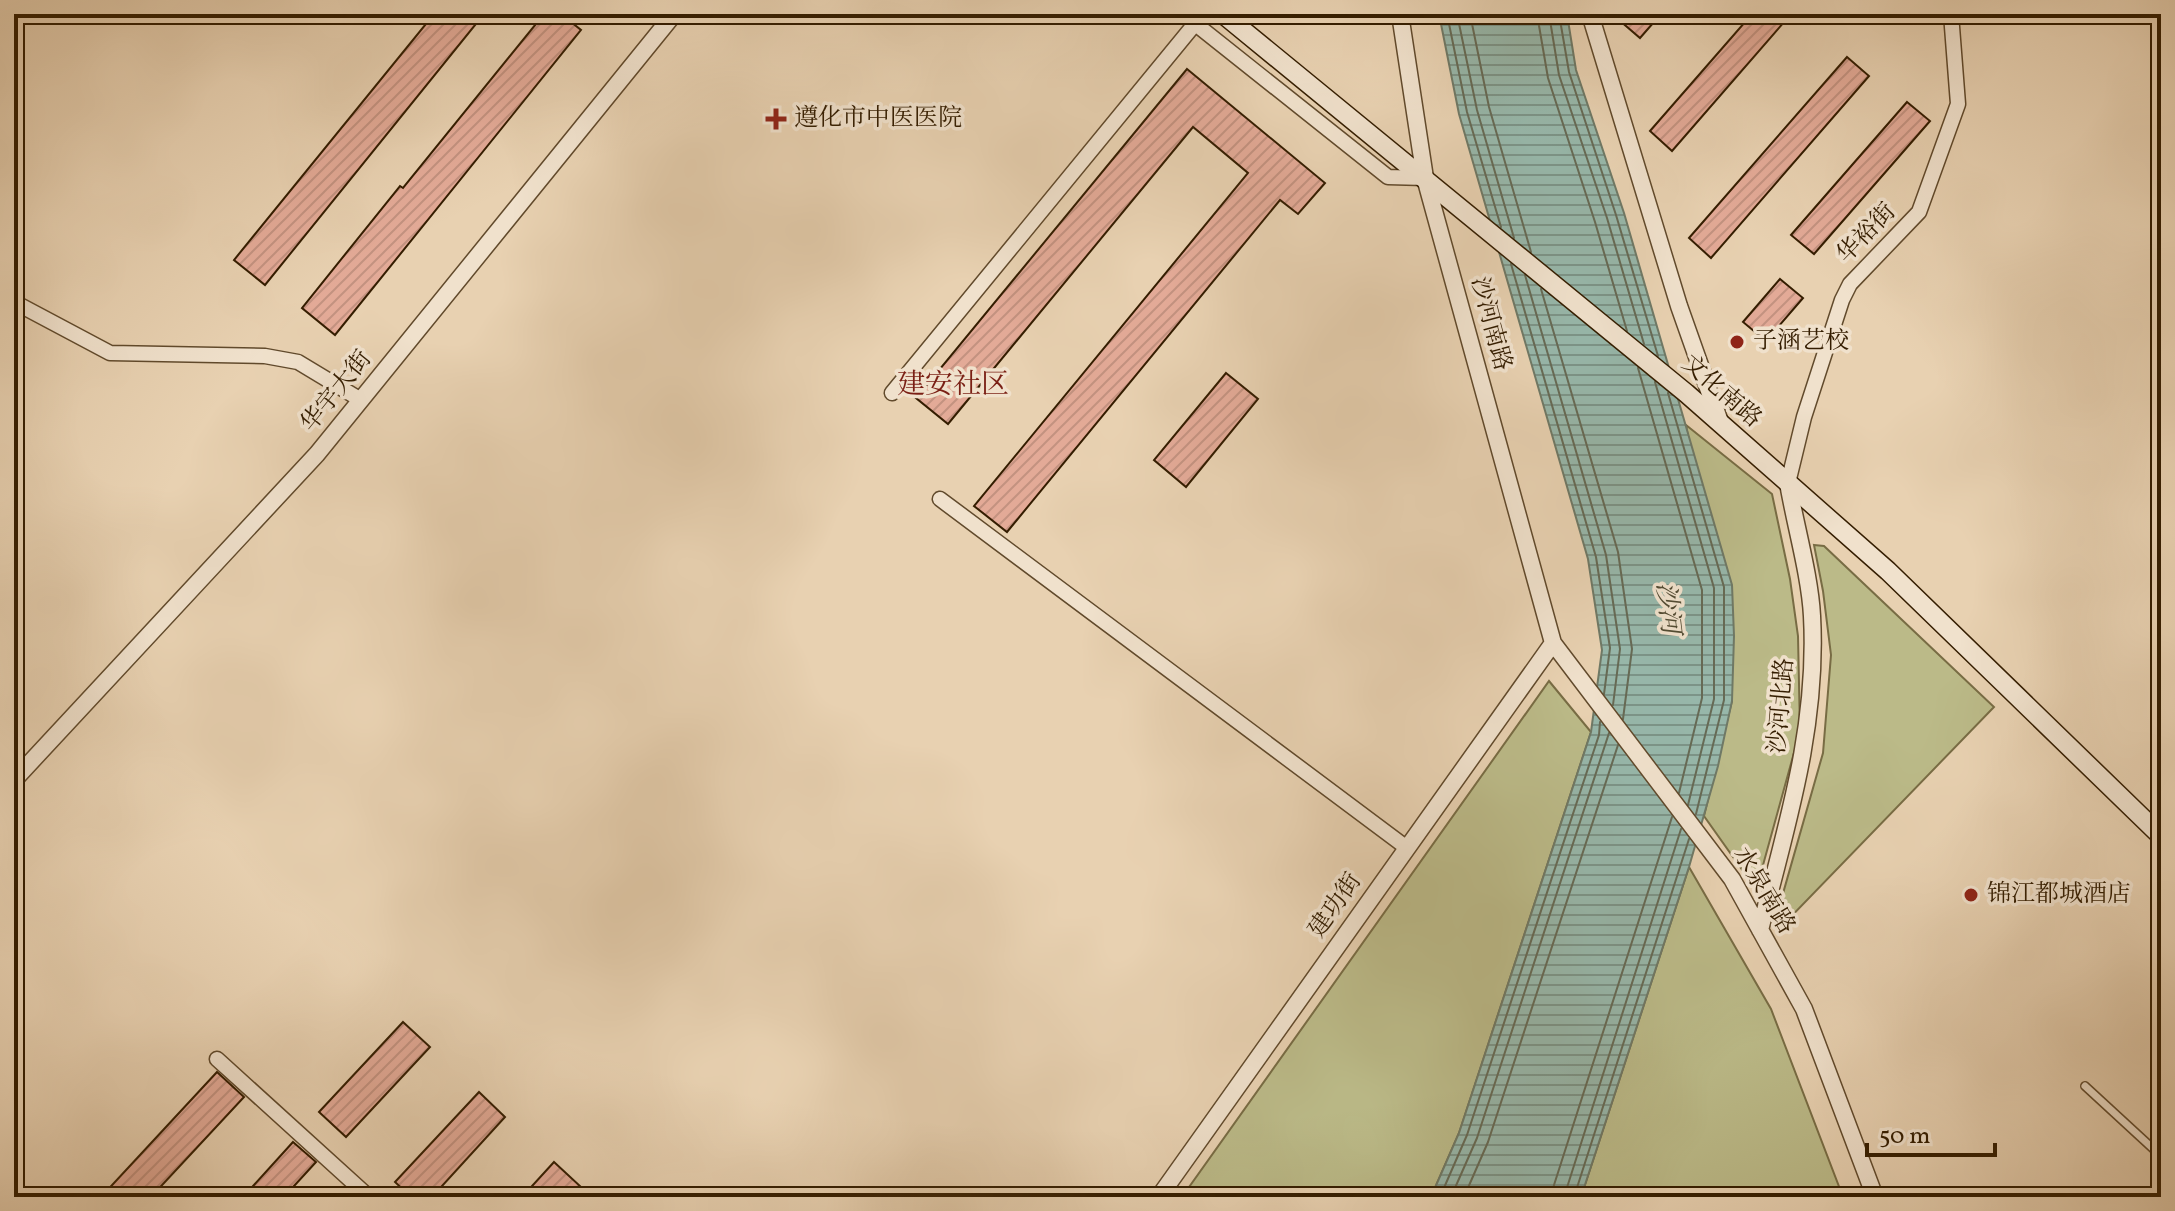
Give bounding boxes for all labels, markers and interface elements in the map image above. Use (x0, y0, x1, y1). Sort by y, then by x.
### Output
place label: 遵化市中医医院 (794, 102, 962, 136)
marker: 遵化市中医医院 (765, 108, 787, 130)
street label: 华裕街 (1830, 196, 1904, 272)
street label: 沙河南路 (1461, 273, 1519, 375)
place label: 子涵艺校 (1753, 325, 1849, 359)
marker: 子涵艺校 (1728, 333, 1746, 351)
street label: 华宇大街 (294, 344, 380, 440)
street label: 文化南路 (1674, 348, 1768, 436)
district label: 建安社区 (897, 366, 1009, 405)
water label: 沙河 (1646, 580, 1689, 640)
street label: 沙河北路 (1761, 657, 1803, 755)
street label: 水泉南路 (1724, 841, 1802, 941)
street label: 建功街 (1301, 867, 1371, 945)
place label: 锦江都城酒店 (1987, 878, 2131, 912)
marker: 锦江都城酒店 (1962, 886, 1980, 904)
scale bar (1867, 1107, 1995, 1157)
text: 50 m (1879, 1120, 1931, 1154)

